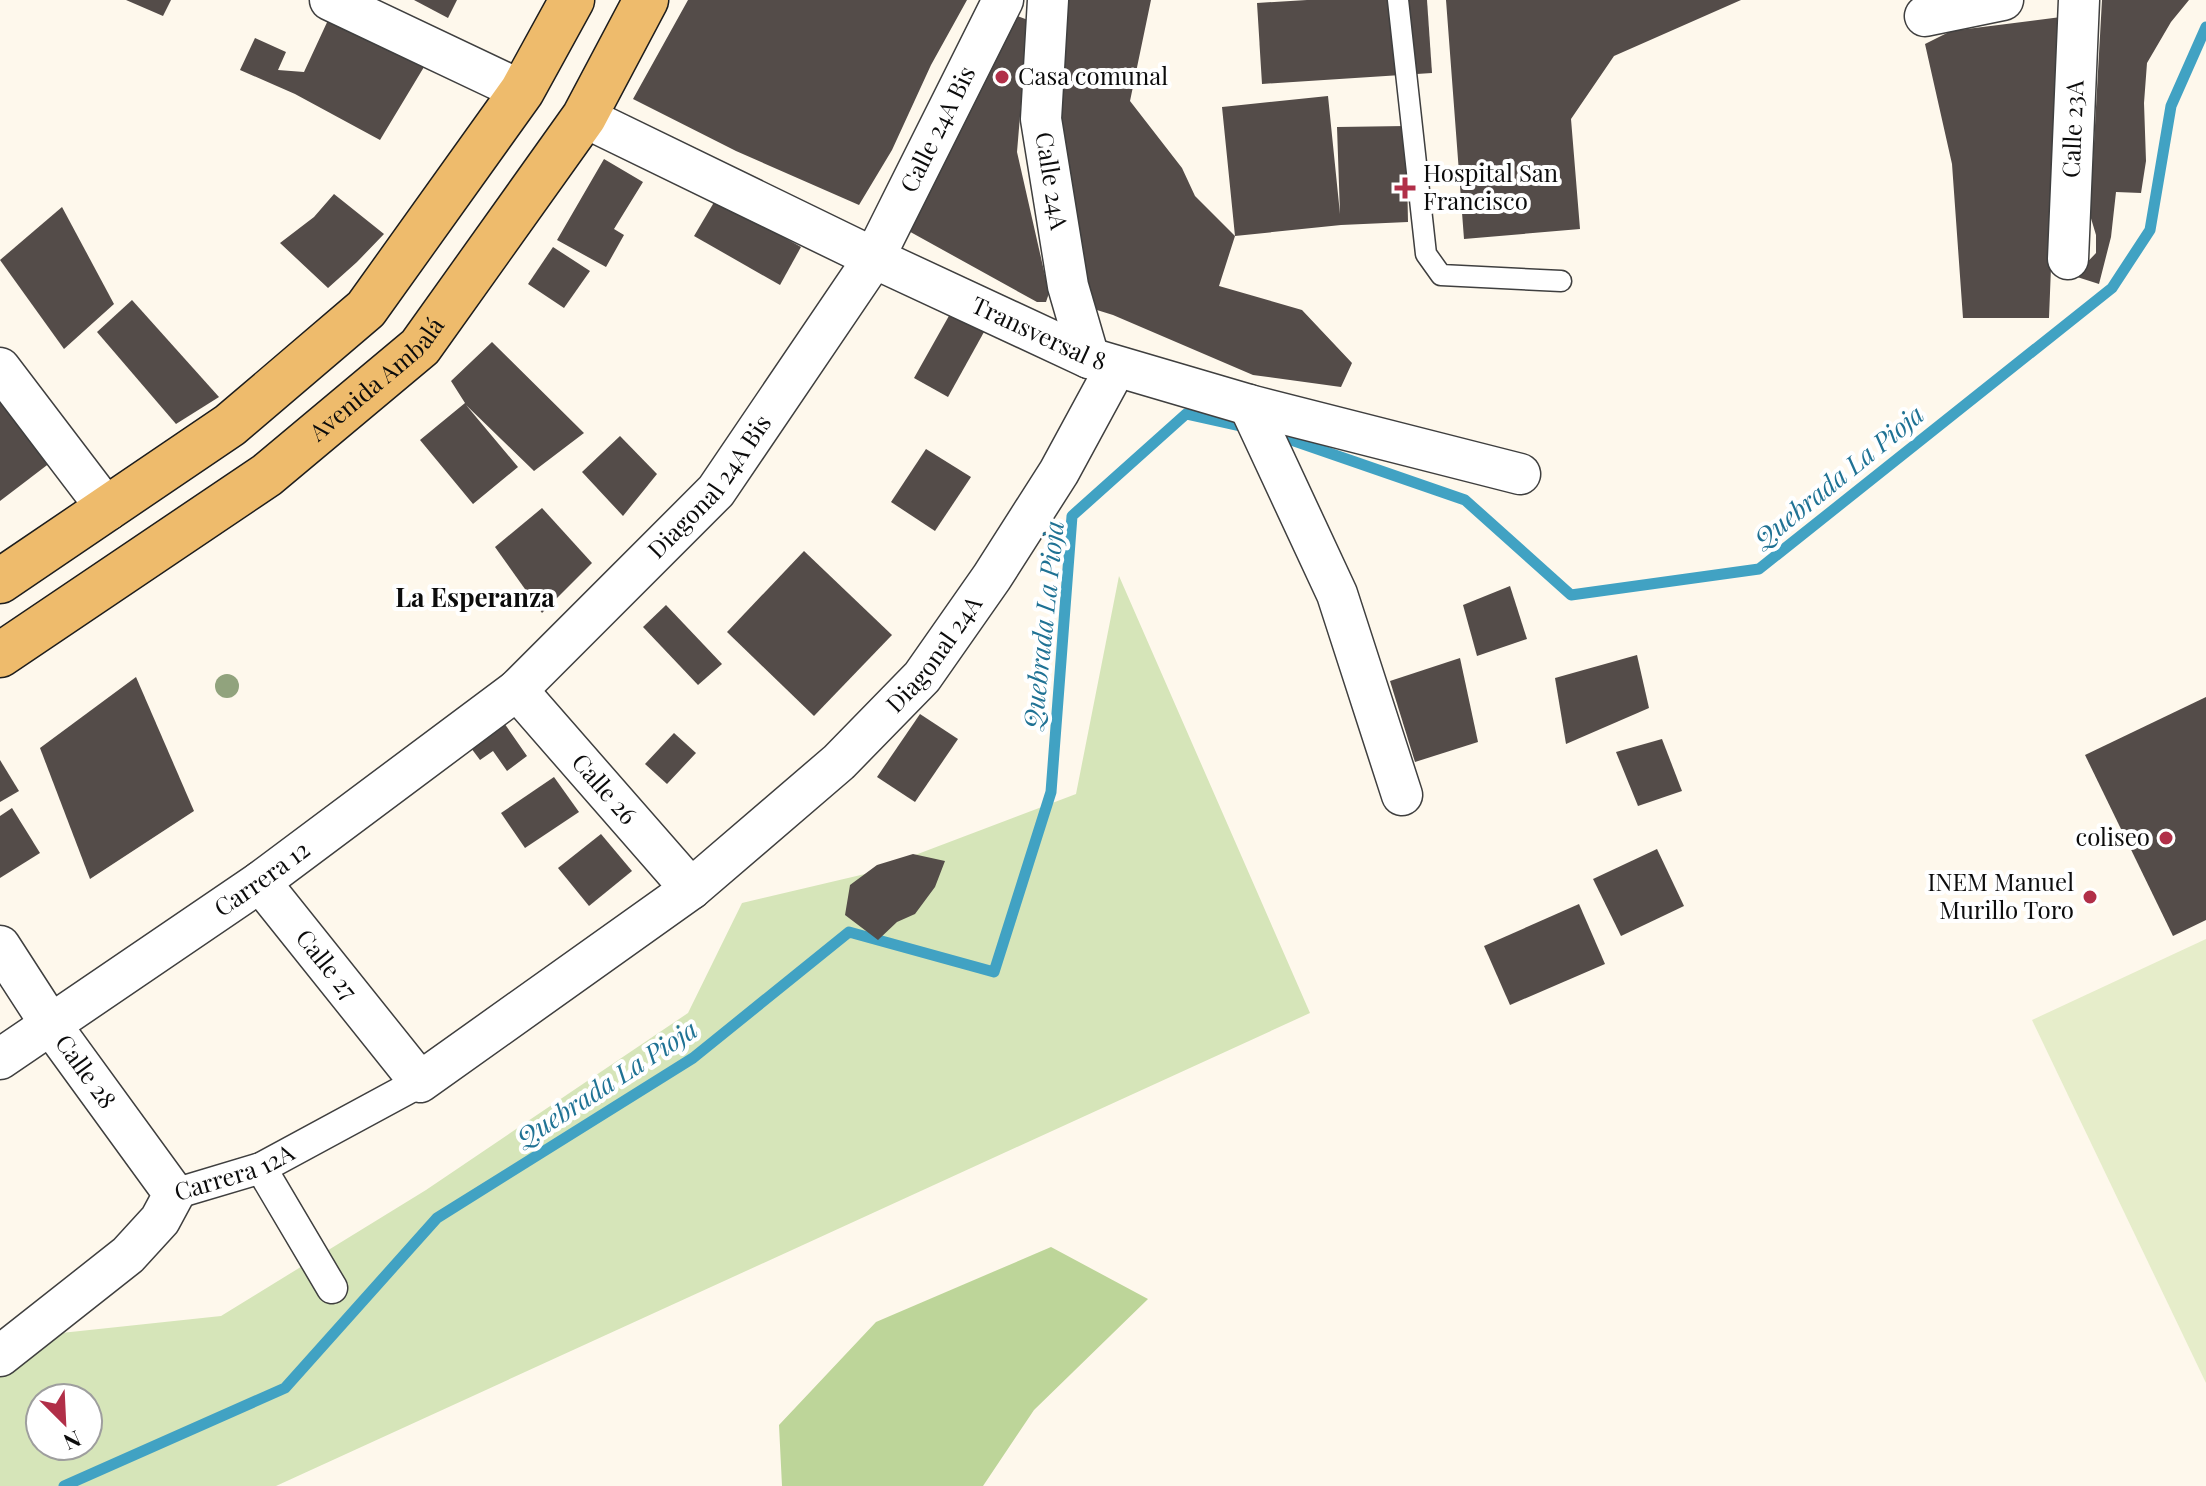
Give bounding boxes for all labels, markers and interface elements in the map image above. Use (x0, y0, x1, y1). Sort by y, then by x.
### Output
place label: Casa comunal (1018, 59, 1168, 91)
street label: Calle 24A Bis (891, 60, 981, 197)
marker: Casa comunal (993, 68, 1011, 86)
street label: Calle 23A (2053, 79, 2090, 178)
street label: Calle 24A (1029, 129, 1077, 233)
place label: Hospital San Francisco (1423, 156, 1558, 216)
marker: Hospital San Francisco (1394, 177, 1416, 199)
street label: Transversal 8 (967, 288, 1110, 376)
street label: Avenida Ambalá (301, 310, 450, 448)
water label: Quebrada La Pioja (1744, 396, 1931, 557)
street label: Diagonal 24A Bis (640, 408, 777, 564)
water label: Quebrada La Pioja (1014, 519, 1071, 733)
district label: La Esperanza (395, 579, 555, 614)
street label: Diagonal 24A (878, 588, 989, 719)
street label: Calle 26 (566, 746, 645, 830)
place label: coliseo (2076, 820, 2150, 852)
marker: coliseo (2157, 829, 2175, 847)
street label: Carrera 12 (207, 833, 315, 923)
place label: INEM Manuel Murillo Toro (1927, 865, 2074, 925)
marker: INEM Manuel Murillo Toro (2081, 888, 2099, 906)
street label: Calle 27 (290, 922, 366, 1005)
water label: Quebrada La Pioja (507, 1011, 704, 1156)
street label: Calle 28 (49, 1027, 124, 1114)
street label: Carrera 12A (170, 1135, 300, 1207)
north arrow (24, 1382, 104, 1462)
text: N (59, 1424, 86, 1458)

